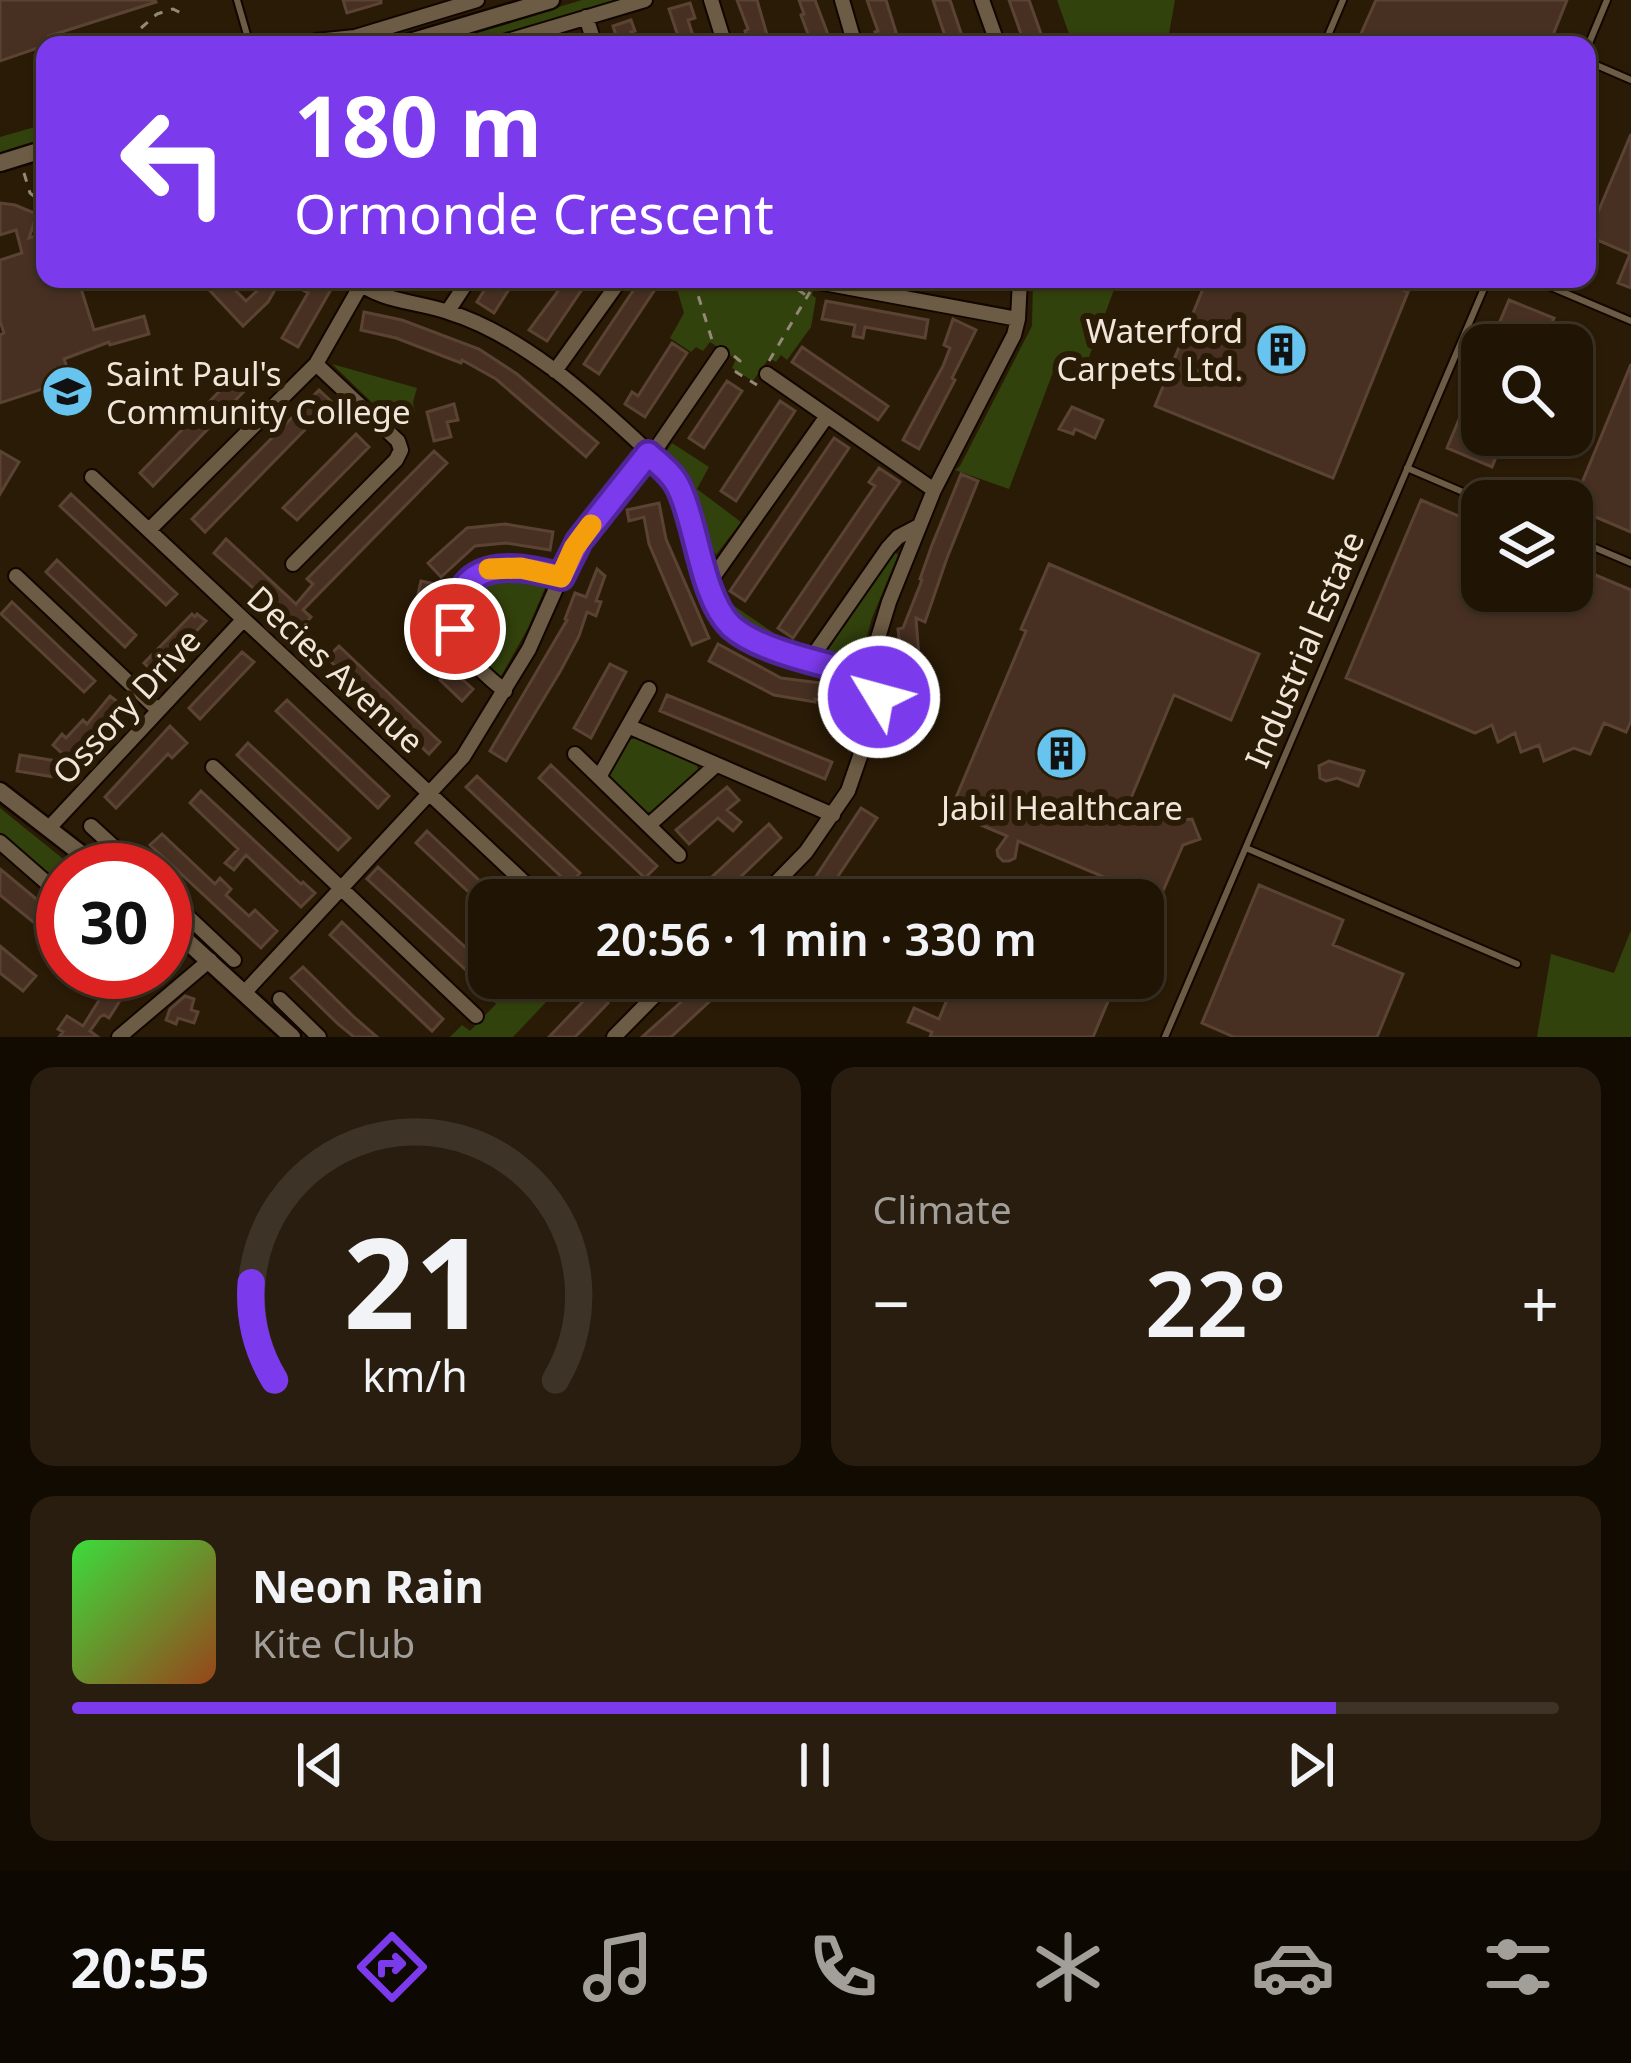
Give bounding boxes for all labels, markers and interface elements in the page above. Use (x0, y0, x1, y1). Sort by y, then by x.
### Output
text: 180 m (294, 67, 542, 182)
icon: left (96, 84, 252, 240)
text: Ormonde Crescent (294, 176, 774, 250)
place label: Waterford Carpets Ltd. (1056, 308, 1243, 391)
building icon: Waterford Carpets Ltd. (1254, 321, 1310, 377)
map controls (1461, 324, 1593, 612)
button: search (1461, 324, 1593, 456)
place label: Saint Paul's Community College (106, 351, 411, 434)
school or university icon: Saint Paul's Community College (39, 364, 95, 420)
button: layers (1461, 480, 1593, 612)
street label: Industrial Estate (1234, 524, 1374, 774)
street label: Decies Avenue (238, 576, 434, 762)
pin (404, 578, 506, 680)
icon: arrive (422, 596, 488, 662)
street label: Ossory Drive (42, 618, 210, 794)
position arrow (816, 634, 942, 760)
building icon: Jabil Healthcare (1034, 725, 1090, 781)
place label: Jabil Healthcare (938, 785, 1183, 830)
speed limit sign: 30 (36, 843, 192, 999)
text: 20:56 · 1 min · 330 m (595, 908, 1037, 969)
text: Climate (873, 1182, 1012, 1235)
text: 21 (344, 1196, 487, 1366)
text: 22° (1145, 1241, 1286, 1363)
text: − (873, 1257, 910, 1347)
text: + (1521, 1257, 1559, 1347)
text: km/h (363, 1345, 468, 1404)
text: Neon Rain (252, 1555, 484, 1616)
text: Kite Club (252, 1616, 415, 1669)
icon: previous (287, 1732, 353, 1798)
icon: pause (782, 1732, 848, 1798)
icon: next (1278, 1732, 1344, 1798)
icon: directions (350, 1925, 434, 2009)
icon: music (576, 1925, 660, 2009)
icon: phone (801, 1925, 885, 2009)
icon: climate (1026, 1925, 1110, 2009)
icon: car (1251, 1925, 1335, 2009)
icon: filters (1476, 1925, 1560, 2009)
text: 20:55 (71, 1930, 209, 2004)

